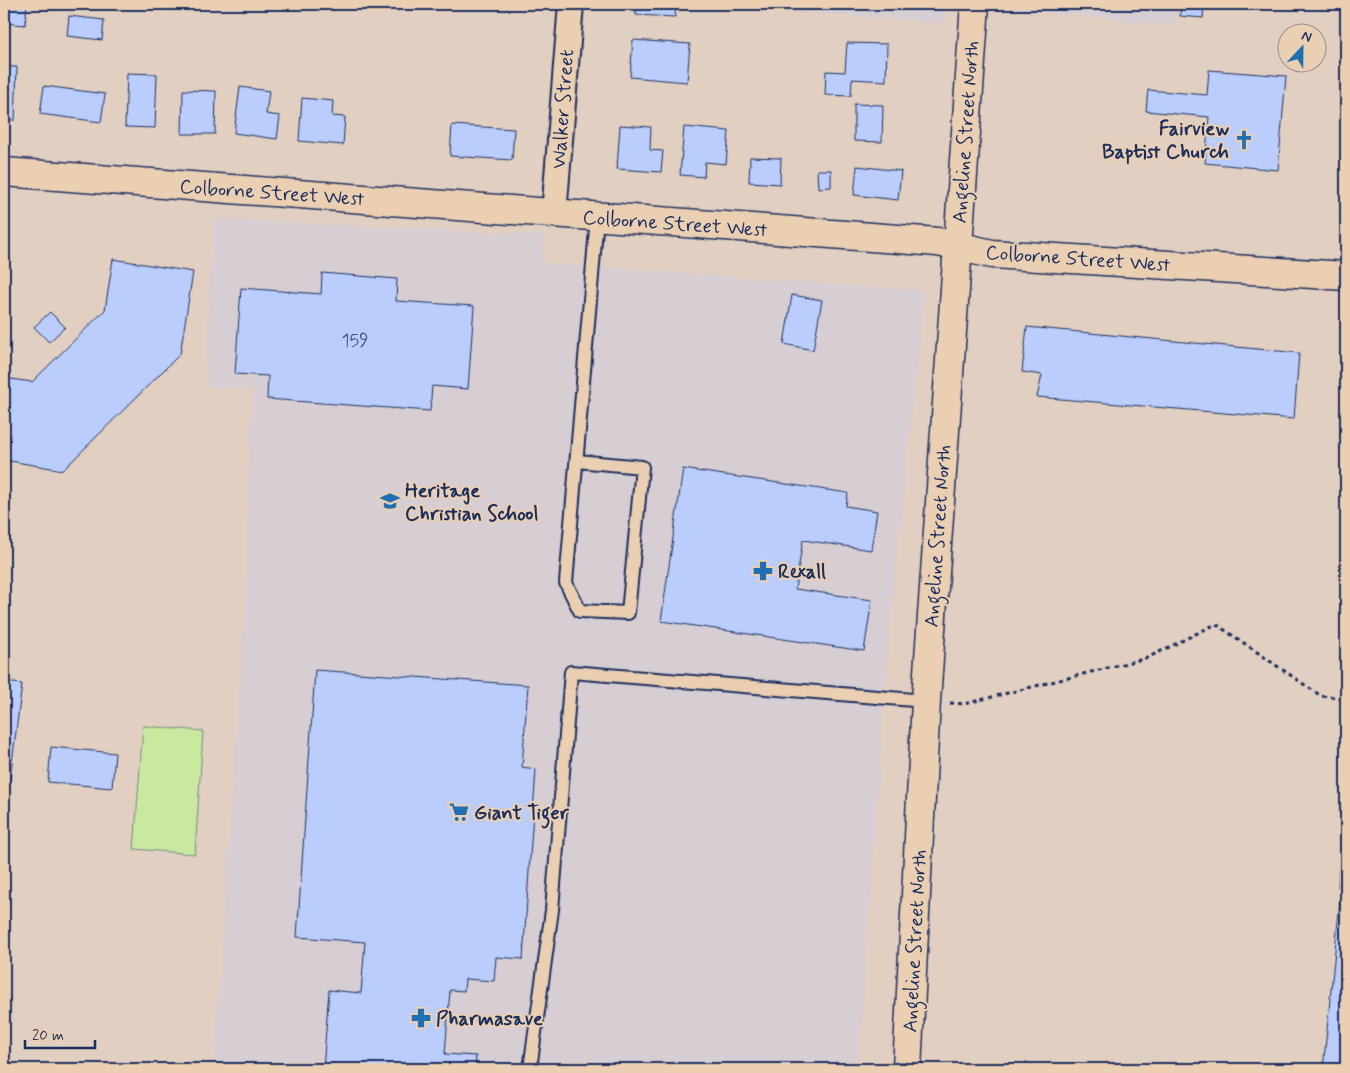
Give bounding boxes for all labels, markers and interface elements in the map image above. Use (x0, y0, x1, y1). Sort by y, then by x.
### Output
north arrow (1278, 22, 1328, 72)
text: N (1299, 27, 1314, 47)
street label: Angeline Street North (947, 40, 988, 225)
street label: Walker Street (546, 48, 581, 170)
place label: Fairview Baptist Church (1102, 116, 1229, 166)
church icon: Fairview Baptist Church (1233, 129, 1255, 151)
street label: Colborne Street West (179, 174, 365, 213)
street label: Colborne Street West (582, 205, 768, 244)
street label: Colborne Street West (985, 240, 1171, 279)
house number: 159 (341, 329, 369, 353)
street label: Angeline Street North (919, 444, 960, 629)
place label: Heritage Christian School (405, 478, 538, 528)
school or university icon: Heritage Christian School (379, 490, 401, 512)
place label: Rexall (778, 559, 826, 586)
pharmacy icon: Rexall (752, 560, 774, 582)
place label: Giant Tiger (474, 800, 569, 829)
supermarket icon: Giant Tiger (448, 801, 470, 823)
street label: Angeline Street North (897, 849, 936, 1033)
place label: Pharmasave (436, 1006, 543, 1033)
pharmacy icon: Pharmasave (410, 1007, 432, 1029)
scale bar (25, 1018, 95, 1050)
text: 20 m (32, 1026, 64, 1046)

